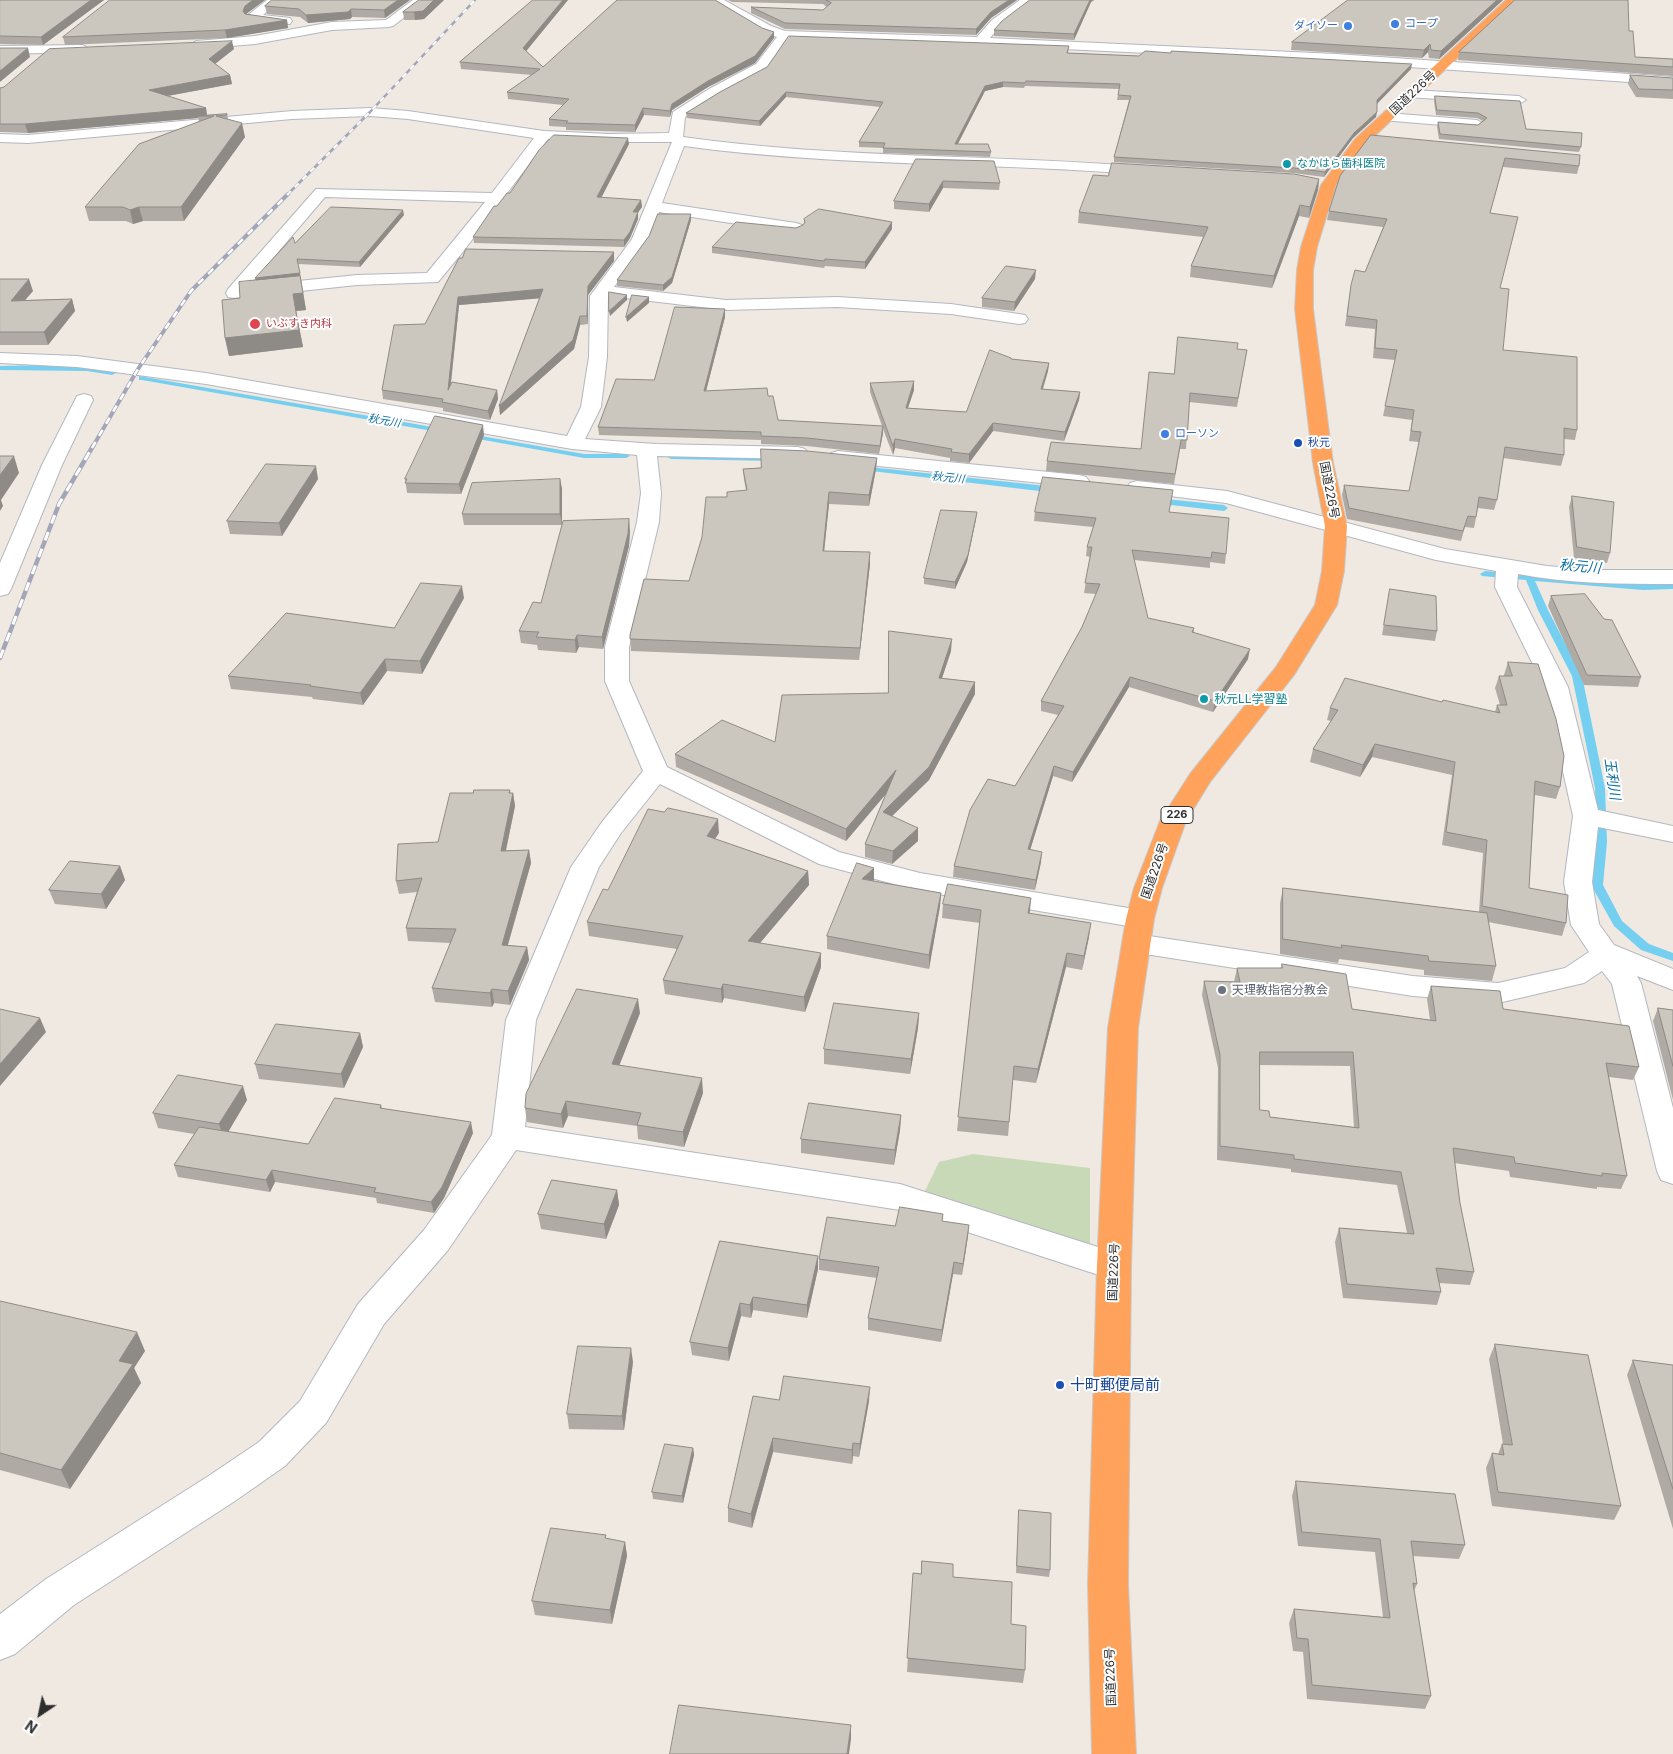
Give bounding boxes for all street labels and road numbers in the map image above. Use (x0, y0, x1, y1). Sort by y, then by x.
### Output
street label: 国道226号 (1387, 68, 1439, 118)
street label: 国道226号 (1316, 460, 1342, 520)
road number: 226 (1161, 806, 1193, 824)
street label: 国道226号 (1139, 841, 1171, 901)
street label: 国道226号 (1106, 1243, 1122, 1301)
street label: 国道226号 (1103, 1648, 1119, 1706)

